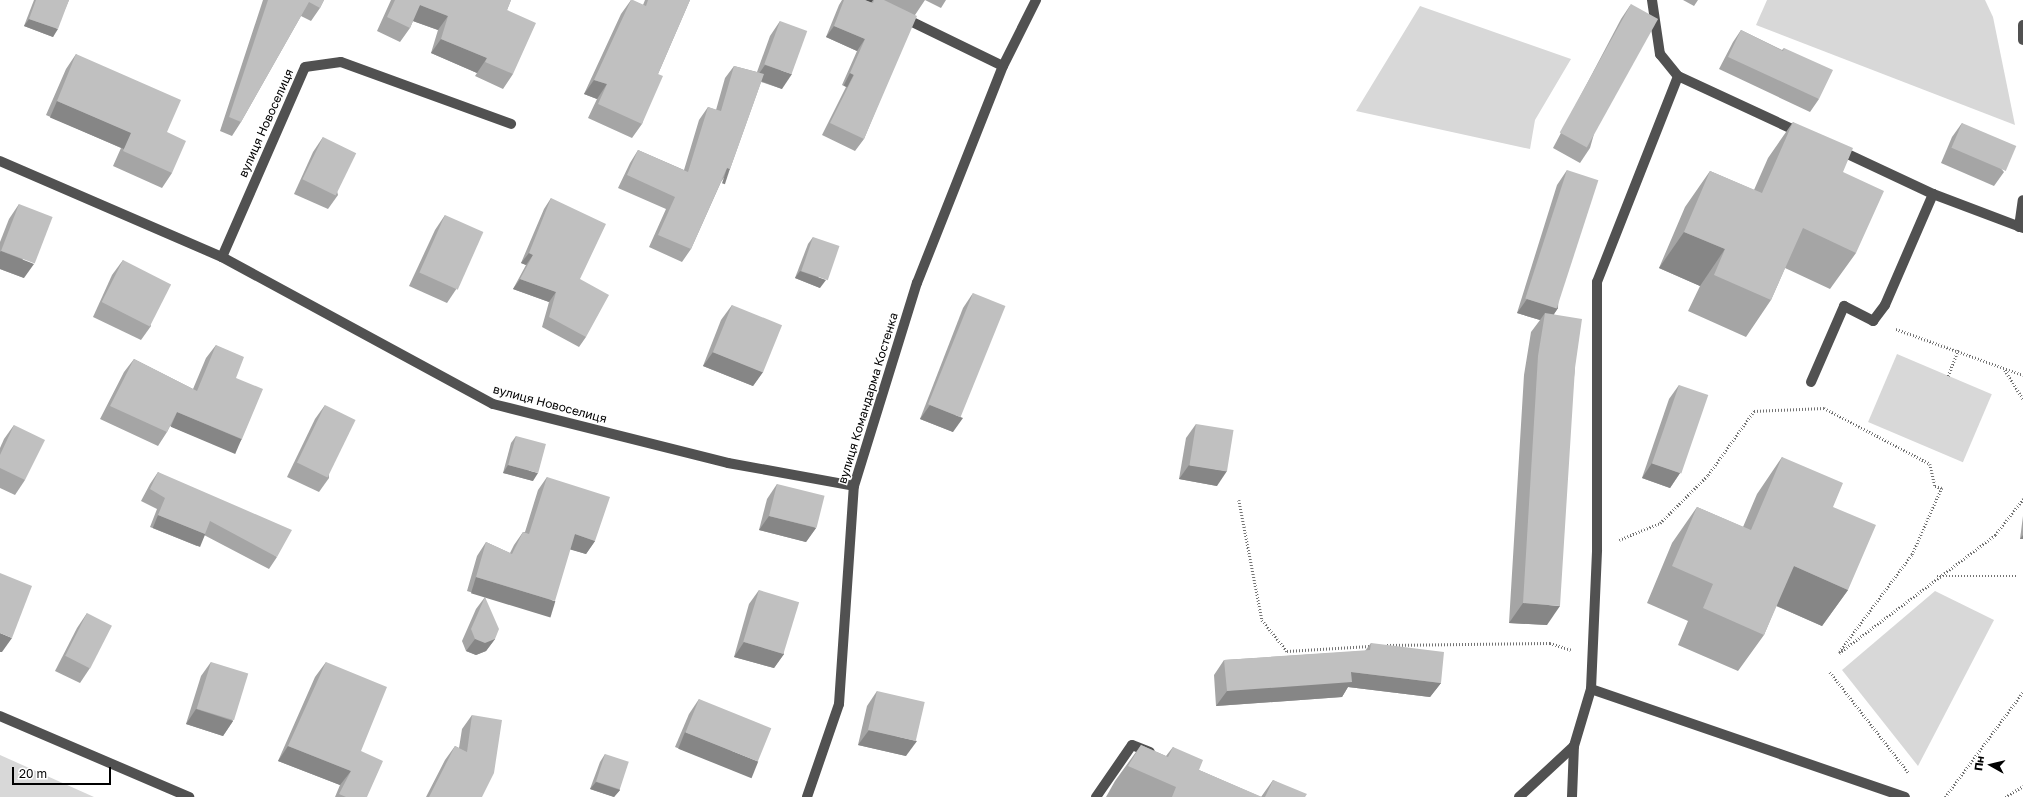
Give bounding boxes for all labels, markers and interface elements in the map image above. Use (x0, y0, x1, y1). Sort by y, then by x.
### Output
street label: вулиця Новоселиця (236, 67, 296, 179)
street label: вулиця Командарма Костенка (835, 311, 901, 485)
street label: вулиця Новоселиця (492, 382, 608, 426)
north arrow (1971, 745, 2011, 785)
text: Пн (1971, 755, 1986, 772)
scale bar (14, 759, 113, 785)
text: 20 m (19, 766, 47, 781)

